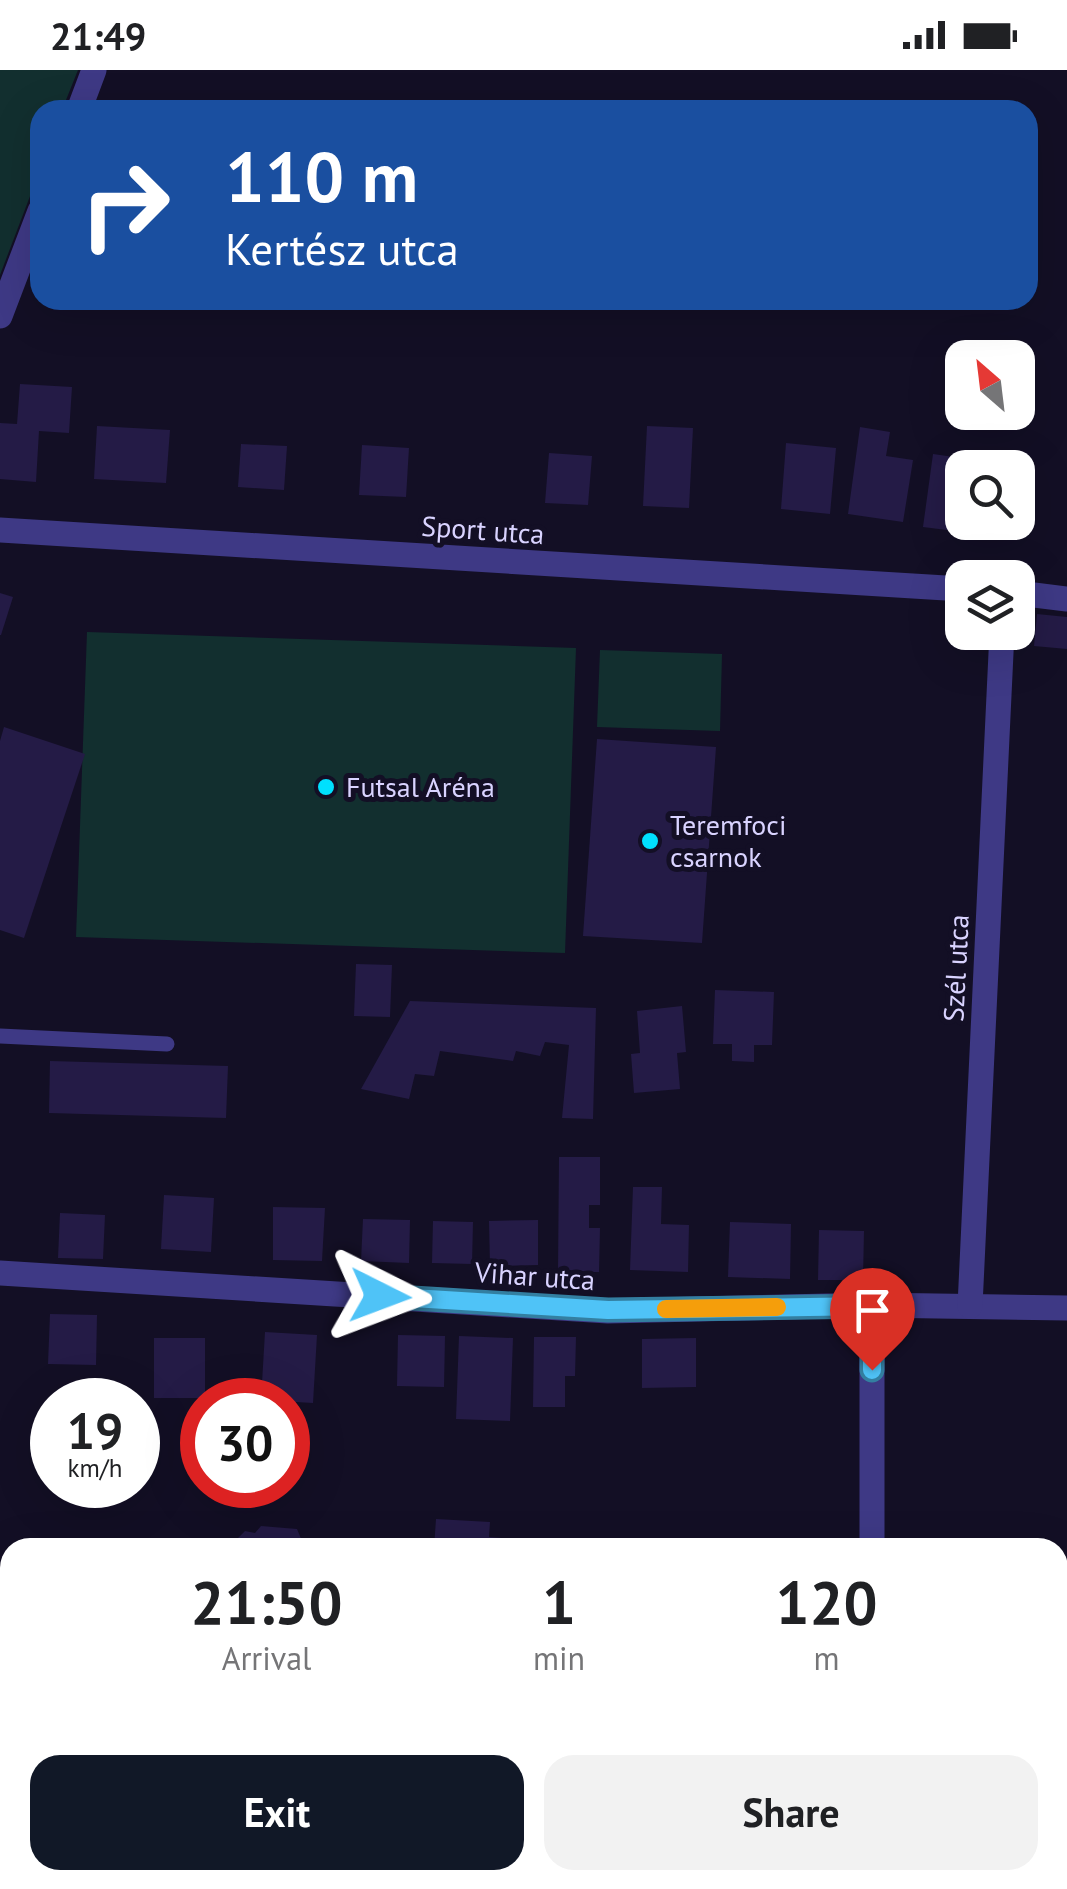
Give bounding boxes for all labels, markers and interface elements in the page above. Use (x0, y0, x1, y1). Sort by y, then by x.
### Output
text: 21:49 (50, 11, 146, 60)
text: 110 m (225, 131, 418, 221)
icon: right (60, 140, 190, 270)
text: Kertész utca (225, 219, 459, 277)
north arrow (945, 340, 1035, 430)
map controls (945, 340, 1035, 650)
button: search (945, 450, 1035, 540)
street label: Sport utca (420, 507, 546, 552)
button: layers (945, 560, 1035, 650)
place label: Futsal Aréna (346, 768, 495, 805)
marker: Futsal Aréna (315, 776, 337, 798)
place label: Teremfoci csarnok (670, 806, 786, 875)
marker: Teremfoci csarnok (639, 830, 661, 852)
street label: Szél utca (934, 913, 977, 1023)
position arrow (328, 1244, 432, 1348)
street label: Vihar utca (473, 1253, 596, 1298)
pin (830, 1268, 915, 1371)
icon: arrive (845, 1283, 900, 1338)
speed limit sign: 30 (180, 1378, 310, 1508)
text: 19 (67, 1398, 123, 1463)
text: km/h (68, 1452, 122, 1484)
text: 21:50 (190, 1563, 343, 1641)
text: 1 (542, 1563, 576, 1641)
text: 120 (776, 1563, 878, 1641)
text: Arrival (222, 1637, 311, 1679)
text: min (533, 1637, 585, 1679)
text: m (814, 1637, 840, 1679)
button: Exit (30, 1755, 524, 1870)
button: Share (544, 1755, 1038, 1870)

